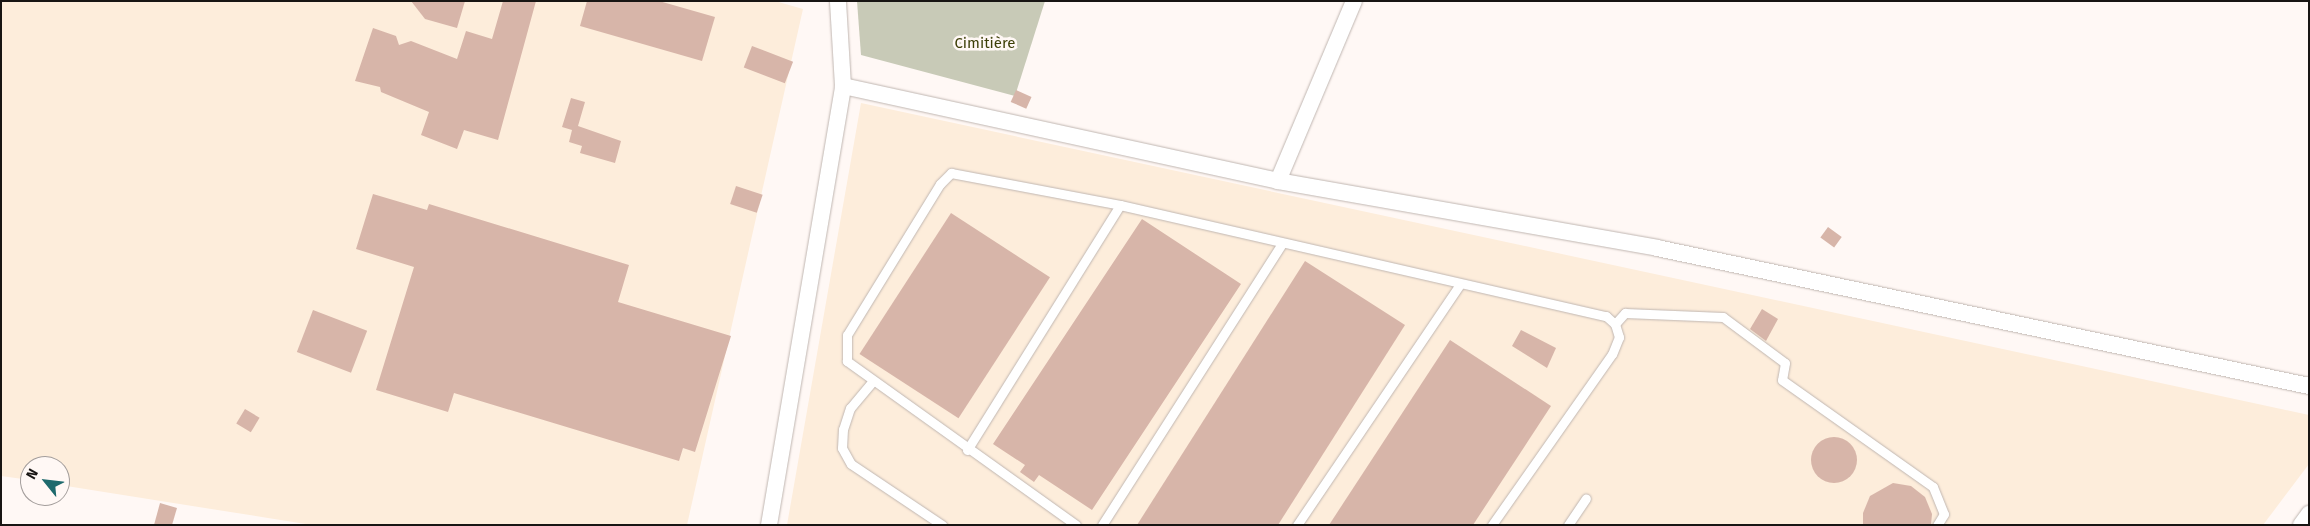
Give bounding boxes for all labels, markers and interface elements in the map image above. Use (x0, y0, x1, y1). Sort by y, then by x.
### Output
park label: Cimitière (954, 35, 1016, 53)
north arrow (20, 456, 70, 506)
text: N (23, 466, 42, 482)

